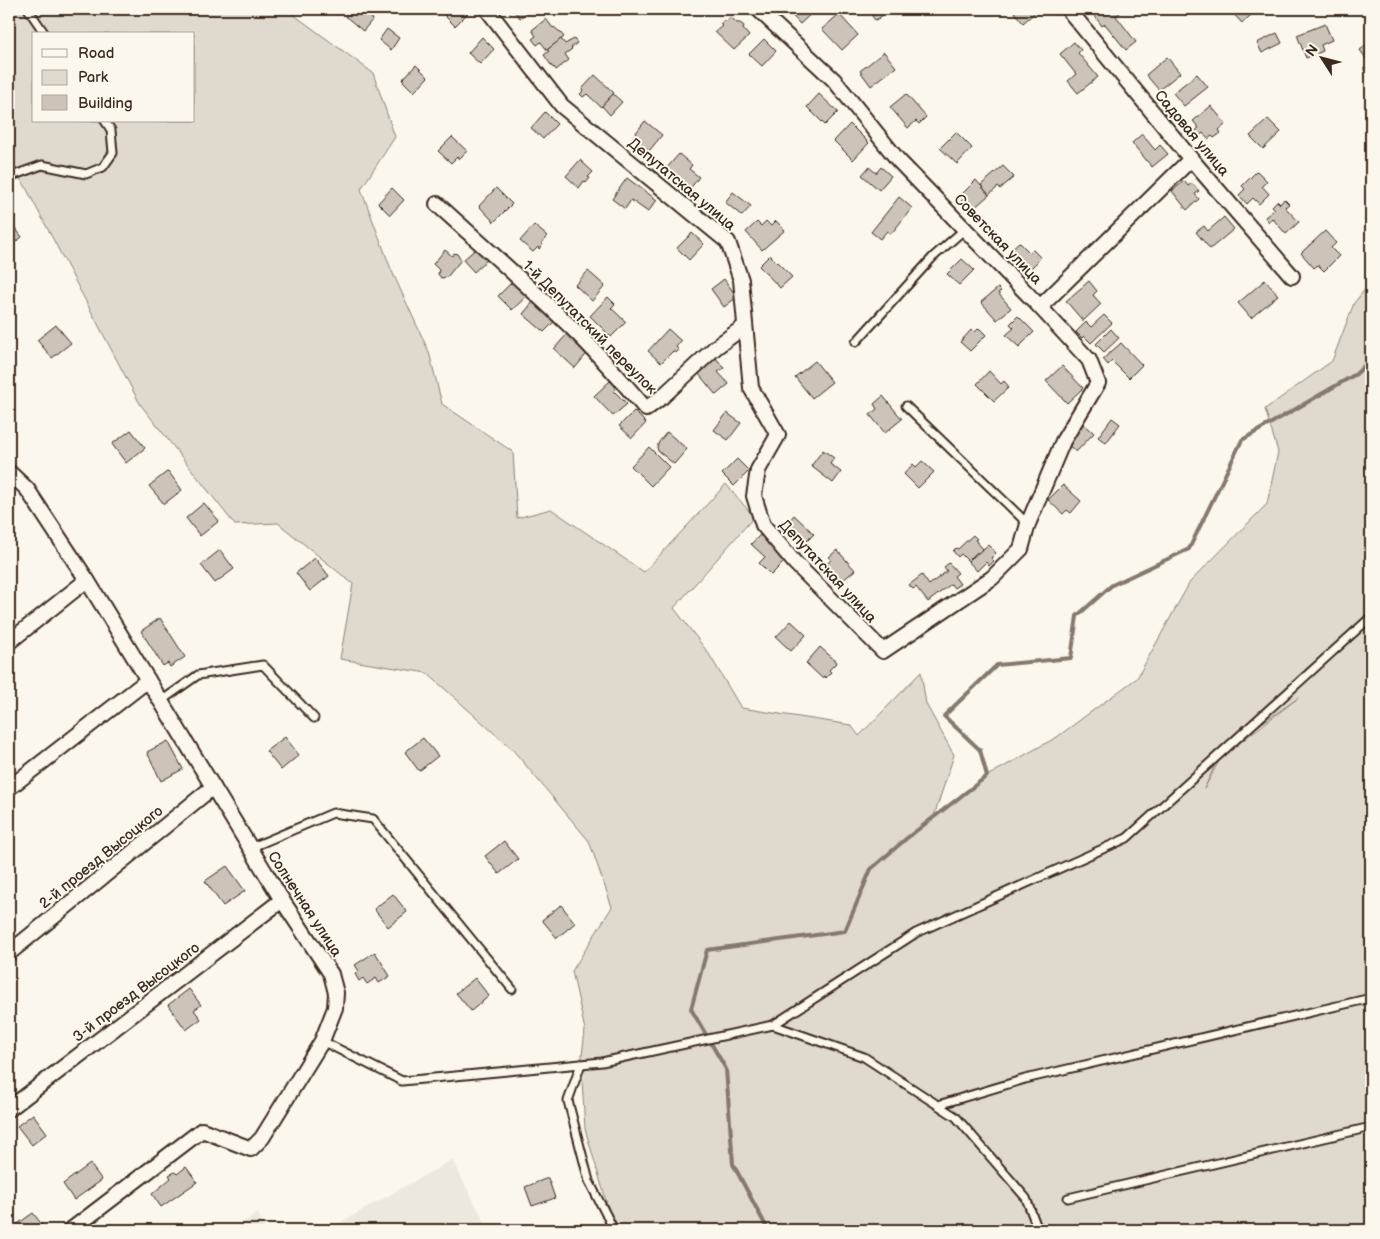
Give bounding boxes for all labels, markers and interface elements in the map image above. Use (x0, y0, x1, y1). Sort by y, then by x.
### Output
legend (32, 32, 195, 122)
north arrow (1298, 32, 1348, 82)
text: N (1302, 41, 1322, 60)
text: Road (78, 44, 114, 63)
text: Park (78, 68, 109, 87)
street label: Садовая улица (1150, 86, 1233, 180)
text: Building (78, 94, 133, 113)
street label: Депутатская улица (624, 134, 739, 235)
street label: Советская улица (950, 190, 1046, 289)
street label: 1-й Депутатский переулок (519, 256, 661, 398)
street label: Депутатская улица (775, 516, 881, 627)
street label: 2-й проезд Высоцкого (36, 801, 167, 913)
street label: Солнечная улица (263, 848, 346, 961)
street label: 3-й проезд Высоцкого (69, 938, 204, 1046)

